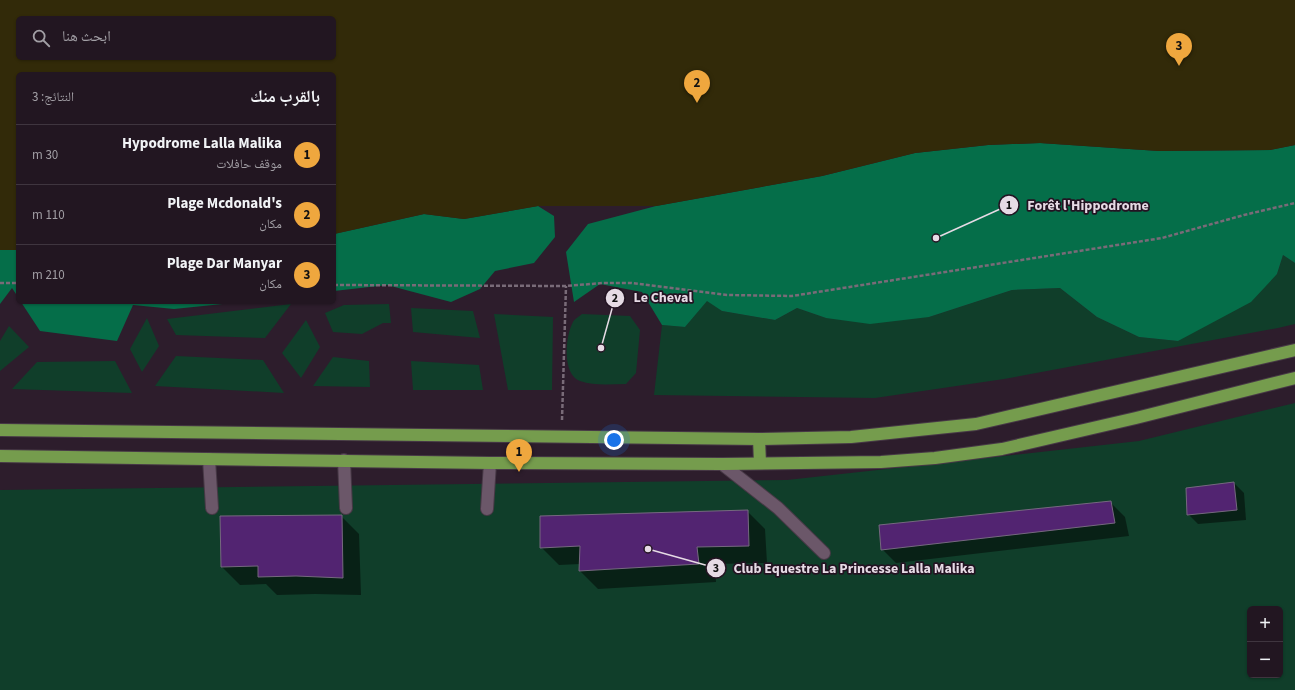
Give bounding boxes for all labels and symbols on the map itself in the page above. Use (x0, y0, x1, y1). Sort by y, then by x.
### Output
pin: 3 (1166, 33, 1192, 66)
pin: 2 (684, 70, 710, 103)
callout: Forêt l'Hippodrome (999, 192, 1157, 218)
text: Forêt l'Hippodrome (1027, 196, 1149, 216)
text: 1 (1006, 197, 1012, 214)
callout: Le Cheval (605, 285, 700, 311)
text: Le Cheval (634, 288, 692, 308)
text: 2 (612, 290, 618, 307)
your location (604, 430, 624, 450)
pin: 1 (506, 439, 532, 472)
callout: Club Equestre La Princesse Lalla Malika (706, 555, 983, 581)
text: Club Equestre La Princesse Lalla Malika (733, 559, 975, 579)
text: 3 (713, 560, 719, 577)

